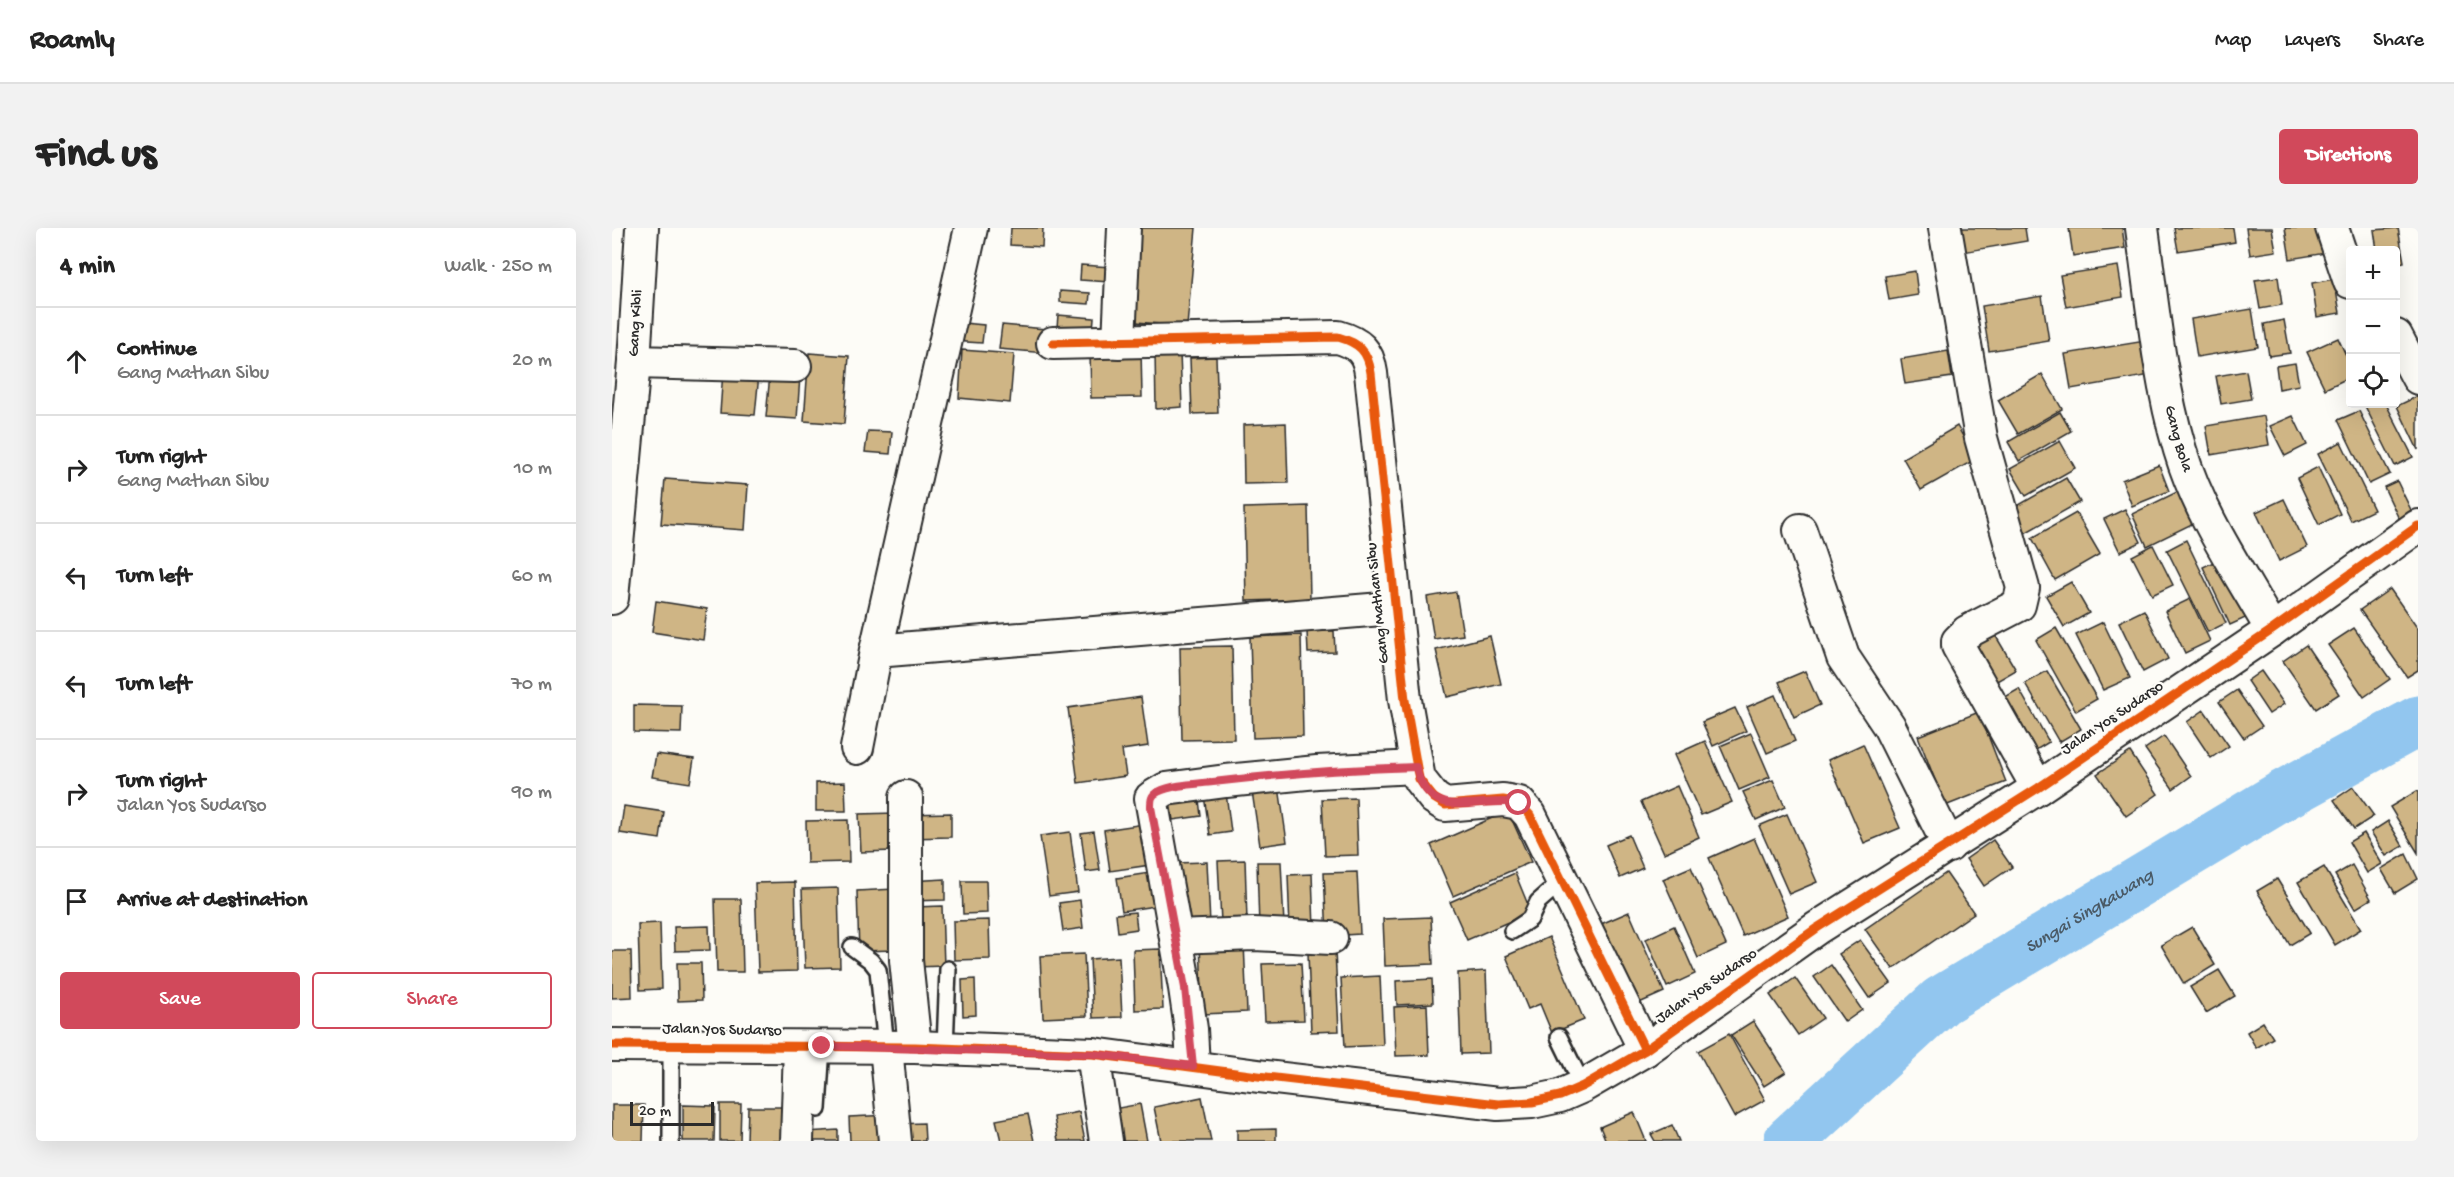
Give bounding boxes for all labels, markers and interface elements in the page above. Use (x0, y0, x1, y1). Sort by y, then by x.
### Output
text: Roamly (30, 25, 115, 58)
text: Map (2215, 29, 2251, 54)
text: Layers (2284, 29, 2340, 54)
text: Share (2373, 29, 2424, 54)
button: Directions (2279, 129, 2418, 184)
text: Find us (36, 132, 156, 181)
map controls (2346, 246, 2400, 408)
button: + (2346, 246, 2400, 300)
text: 4 min (60, 252, 115, 283)
text: Walk · 250 m (444, 256, 552, 279)
street label: Gang Kibli (625, 289, 648, 357)
button: − (2346, 300, 2400, 354)
text: Continue (117, 337, 197, 363)
icon: ahead (60, 345, 93, 378)
text: 20 m (512, 350, 552, 373)
button: locate (2346, 354, 2400, 408)
text: Gang Mathan Sibu (117, 363, 269, 386)
street label: Gang Bola (2159, 404, 2197, 476)
text: Turn right (117, 445, 205, 471)
icon: right (60, 453, 93, 486)
text: 10 m (514, 458, 552, 481)
text: Gang Mathan Sibu (117, 471, 269, 494)
street label: Gang Mathan Sibu (1363, 541, 1395, 665)
icon: left (60, 561, 93, 594)
text: Turn left (117, 564, 191, 590)
text: 60 m (512, 566, 552, 589)
icon: left (60, 669, 93, 702)
text: Turn left (117, 672, 191, 698)
text: 70 m (511, 674, 552, 697)
street label: Jalan Yos Sudarso (2058, 678, 2168, 760)
text: Turn right (117, 769, 205, 795)
icon: right (60, 777, 93, 810)
text: 90 m (512, 782, 552, 805)
route start (1505, 789, 1531, 815)
text: Jalan Yos Sudarso (117, 795, 267, 818)
water label: Sungai Singkawang (2022, 864, 2159, 958)
icon: arrive (60, 885, 93, 918)
text: Arrive at destination (117, 888, 307, 914)
street label: Jalan Yos Sudarso (1653, 945, 1761, 1029)
button: Save (60, 972, 300, 1029)
button: Share (312, 972, 552, 1029)
street label: Jalan Yos Sudarso (662, 1020, 782, 1042)
route end (808, 1032, 834, 1058)
scale bar (630, 1099, 714, 1126)
text: 20 m (639, 1103, 671, 1122)

